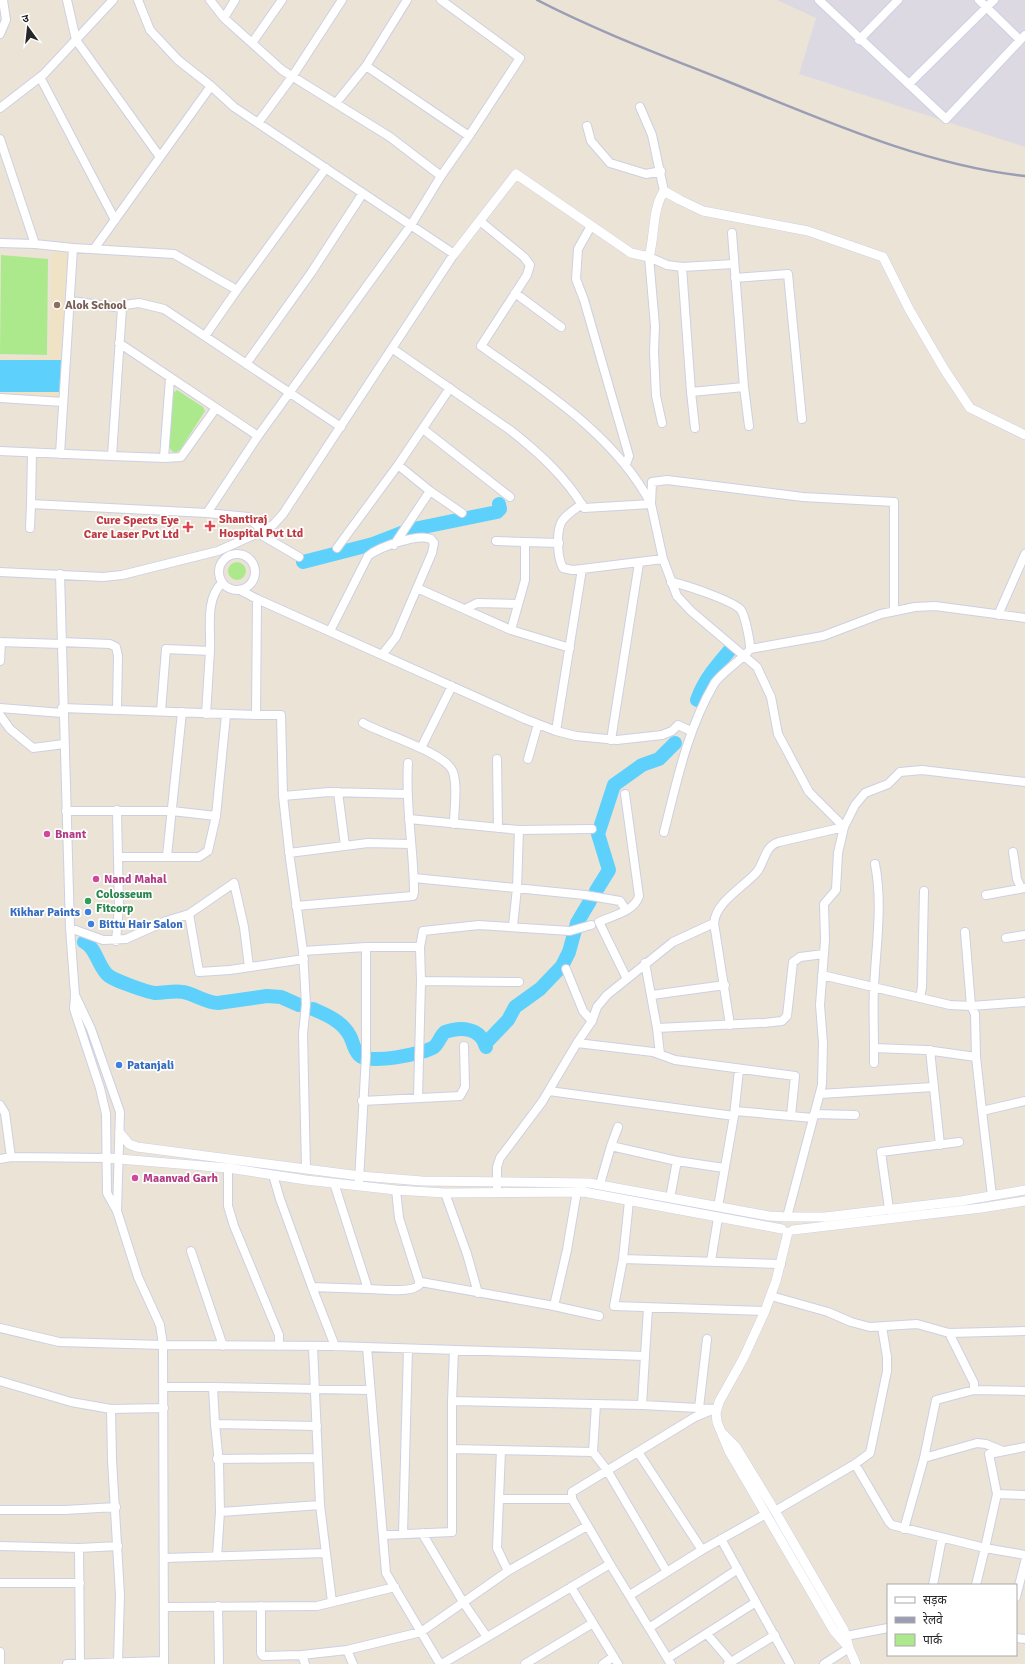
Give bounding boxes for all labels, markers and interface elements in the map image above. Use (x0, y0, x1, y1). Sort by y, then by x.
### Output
north arrow (8, 8, 48, 48)
text: उ (21, 12, 31, 26)
place label: Alok School (65, 298, 127, 313)
marker: Alok School (52, 300, 62, 310)
place label: Shantiraj Hospital Pvt Ltd (219, 512, 304, 541)
place label: Cure Spects Eye Care Laser Pvt Ltd (84, 513, 180, 542)
marker: Shantiraj Hospital Pvt Ltd (204, 520, 216, 532)
marker: Cure Spects Eye Care Laser Pvt Ltd (182, 521, 194, 533)
place label: Bnant (55, 827, 87, 842)
marker: Bnant (42, 829, 52, 839)
place label: Nand Mahal (104, 872, 167, 887)
marker: Nand Mahal (91, 874, 101, 884)
place label: Colosseum Fitcorp (96, 887, 153, 916)
marker: Colosseum Fitcorp (83, 896, 93, 906)
place label: Kikhar Paints (10, 905, 81, 920)
marker: Kikhar Paints (83, 907, 93, 917)
place label: Bittu Hair Salon (99, 917, 183, 932)
marker: Bittu Hair Salon (86, 919, 96, 929)
place label: Patanjali (127, 1058, 174, 1073)
marker: Patanjali (114, 1060, 124, 1070)
place label: Maanvad Garh (143, 1171, 218, 1186)
marker: Maanvad Garh (130, 1173, 140, 1183)
legend (887, 1584, 1017, 1656)
text: सड़क (923, 1593, 948, 1608)
text: रेलवे (923, 1612, 943, 1628)
text: पार्क (923, 1633, 943, 1648)

